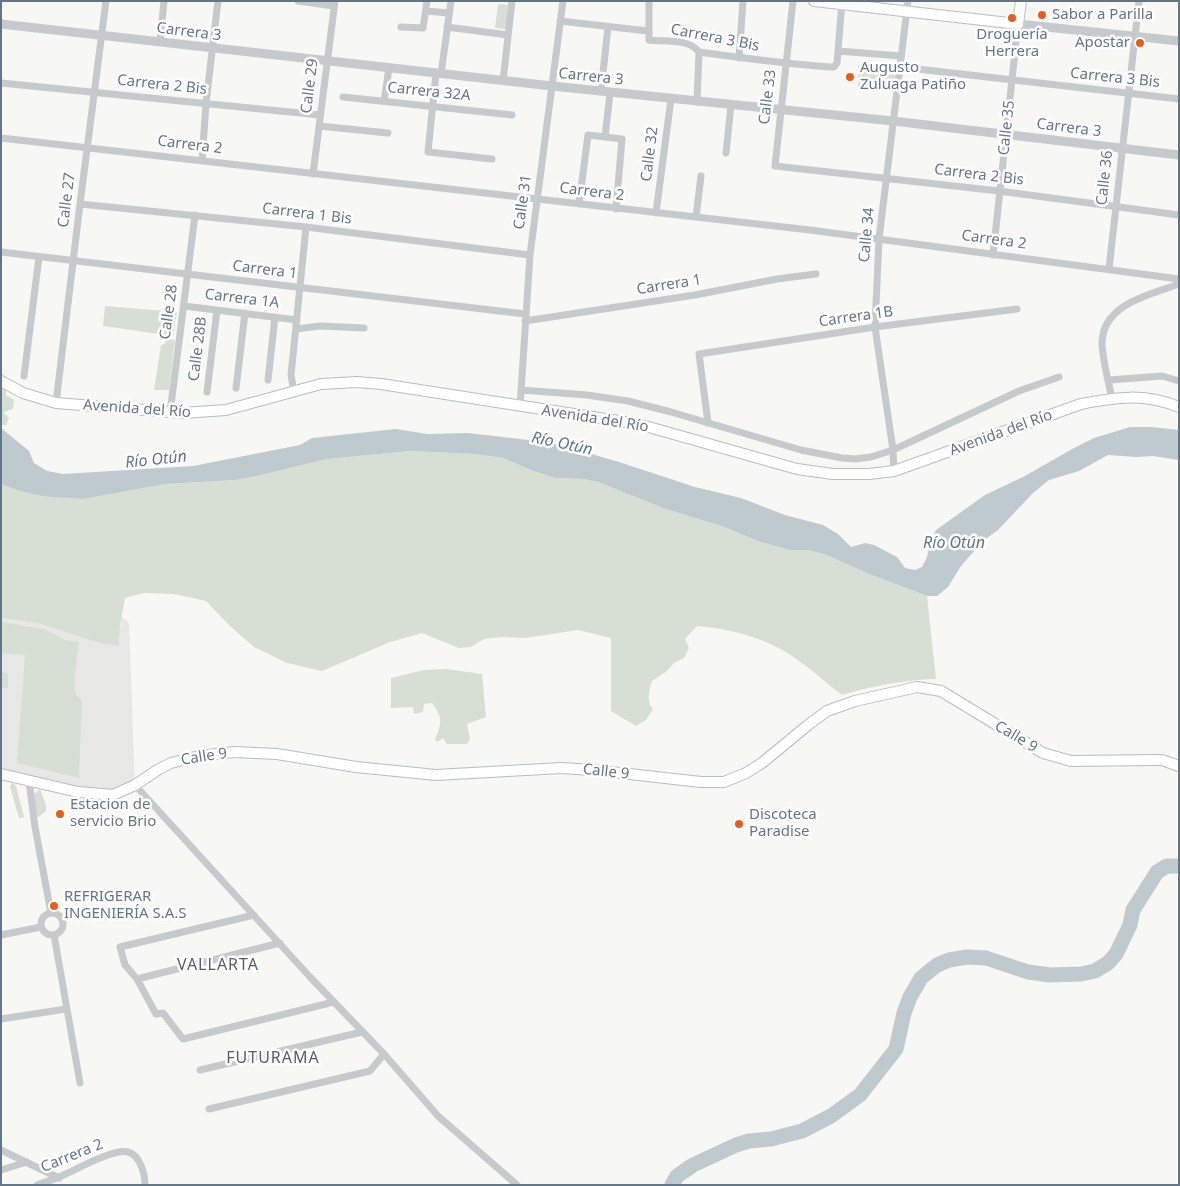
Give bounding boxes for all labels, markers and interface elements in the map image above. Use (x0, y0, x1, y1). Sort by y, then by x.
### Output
place label: Sabor a Parilla (1052, 6, 1153, 24)
marker: Sabor a Parilla (1036, 9, 1048, 21)
marker: Droguería Herrera (1006, 12, 1018, 24)
street label: Carrera 3 (156, 19, 222, 45)
street label: Carrera 3 Bis (669, 21, 761, 55)
place label: Droguería Herrera (976, 26, 1048, 61)
place label: Apostar (1075, 34, 1130, 52)
marker: Apostar (1134, 37, 1146, 49)
street label: Calle 29 (298, 58, 322, 114)
place label: Augusto Zuluaga Patiño (860, 59, 966, 94)
street label: Carrera 3 Bis (1069, 64, 1161, 92)
street label: Carrera 3 (558, 65, 624, 89)
street label: Calle 33 (756, 69, 780, 125)
street label: Carrera 2 Bis (116, 71, 208, 99)
marker: Augusto Zuluaga Patiño (844, 71, 856, 83)
street label: Carrera 32A (387, 79, 471, 105)
street label: Calle 35 (995, 100, 1019, 156)
street label: Carrera 3 (1036, 115, 1102, 141)
street label: Calle 32 (638, 126, 662, 182)
street label: Carrera 2 (157, 132, 223, 158)
street label: Calle 36 (1093, 150, 1117, 206)
street label: Carrera 2 Bis (933, 161, 1025, 189)
street label: Calle 27 (55, 172, 79, 228)
street label: Calle 31 (510, 173, 536, 231)
street label: Carrera 2 (559, 179, 625, 205)
street label: Carrera 1 Bis (261, 200, 353, 228)
street label: Calle 34 (856, 207, 878, 263)
street label: Carrera 2 (960, 227, 1028, 253)
street label: Carrera 1 (232, 257, 298, 283)
street label: Carrera 1 (635, 271, 703, 299)
street label: Calle 28 (156, 283, 182, 341)
street label: Carrera 1A (204, 286, 280, 312)
street label: Carrera 1B (818, 303, 894, 331)
street label: Calle 28B (185, 316, 211, 382)
street label: Avenida del Río (82, 396, 192, 422)
street label: Avenida del Río (540, 402, 650, 436)
street label: Avenida del Río (947, 406, 1055, 460)
water label: Río Otún (530, 428, 594, 460)
water label: Río Otún (124, 447, 188, 473)
water label: Río Otún (923, 533, 985, 553)
street label: Calle 9 (991, 717, 1041, 757)
street label: Calle 9 (180, 744, 228, 770)
street label: Calle 9 (582, 761, 630, 783)
place label: Estacion de servicio Brio (70, 796, 156, 831)
place label: Discoteca Paradise (749, 806, 817, 841)
marker: Estacion de servicio Brio (54, 808, 66, 820)
marker: Discoteca Paradise (733, 818, 745, 830)
place label: REFRIGERAR INGENIERÍA S.A.S (64, 888, 187, 923)
marker: REFRIGERAR INGENIERÍA S.A.S (48, 900, 60, 912)
district label: VALLARTA (176, 955, 260, 975)
district label: FUTURAMA (225, 1048, 321, 1068)
street label: Carrera 2 (38, 1135, 106, 1177)

